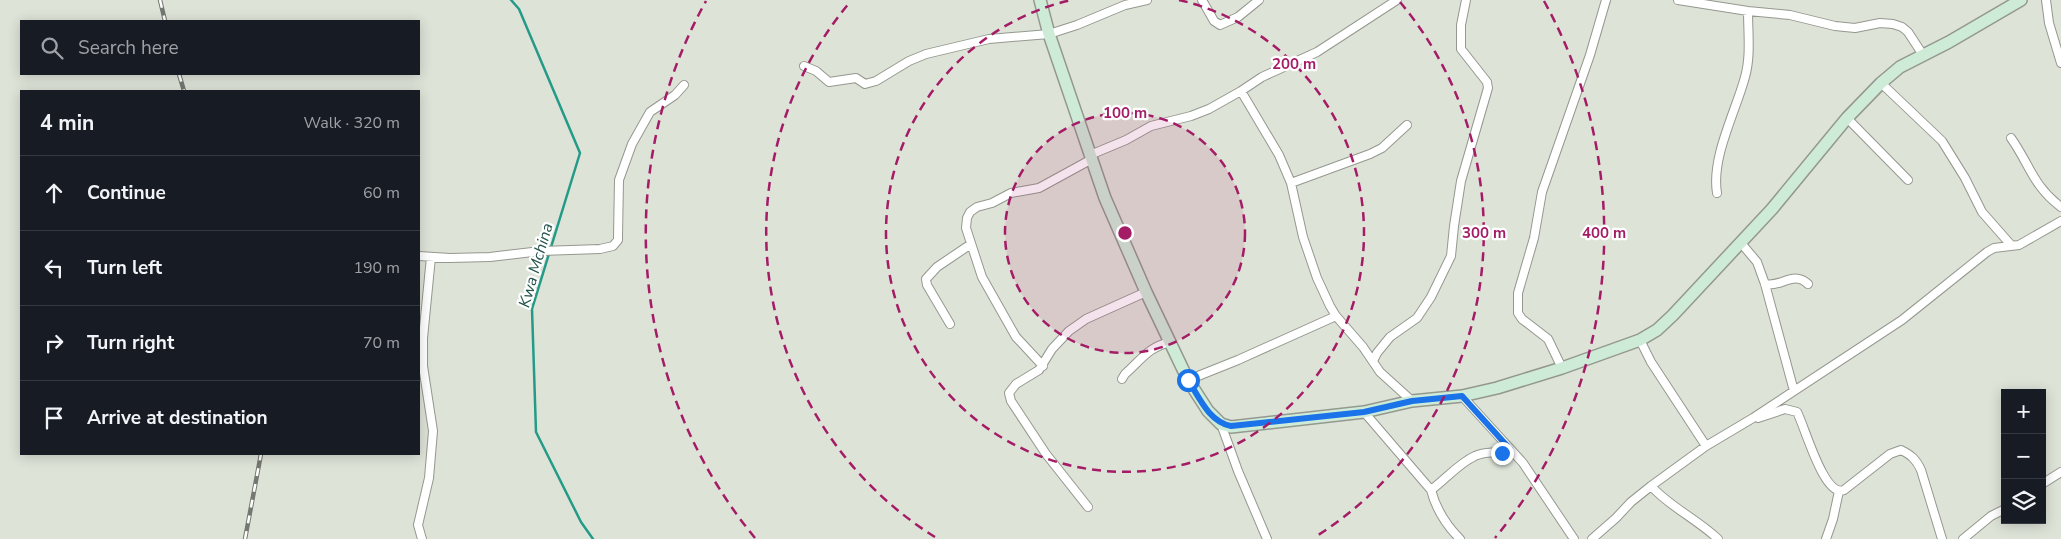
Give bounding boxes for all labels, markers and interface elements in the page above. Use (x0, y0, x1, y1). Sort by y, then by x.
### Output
search box (20, 20, 420, 75)
icon: search (38, 34, 66, 62)
text: Search here (78, 35, 179, 61)
text: 200 m (1272, 54, 1316, 74)
text: 100 m (1103, 103, 1147, 123)
text: 4 min (40, 109, 94, 137)
text: Walk · 320 m (304, 112, 400, 134)
icon: ahead (40, 179, 68, 207)
text: Continue (87, 180, 166, 206)
text: 60 m (363, 182, 400, 204)
water label: Kwa Mchina (513, 220, 559, 310)
text: 300 m (1462, 223, 1506, 243)
text: 400 m (1582, 223, 1626, 243)
centre of rings (1116, 224, 1134, 242)
icon: left (40, 254, 68, 282)
text: Turn left (87, 255, 162, 281)
text: 190 m (353, 257, 400, 279)
icon: right (40, 329, 68, 357)
text: Turn right (87, 330, 174, 356)
text: 70 m (363, 332, 400, 354)
route start (1177, 369, 1200, 392)
map controls (2001, 389, 2046, 524)
button: + (2001, 389, 2046, 434)
icon: arrive (40, 404, 68, 432)
text: Arrive at destination (87, 405, 268, 431)
button: − (2001, 434, 2046, 479)
route end (1491, 442, 1514, 465)
button: layers (2001, 479, 2046, 524)

